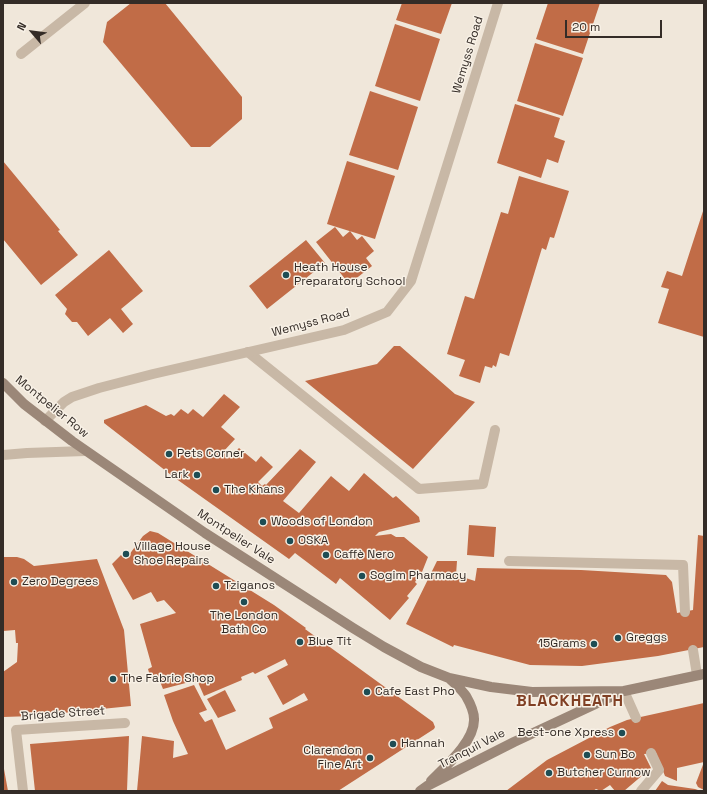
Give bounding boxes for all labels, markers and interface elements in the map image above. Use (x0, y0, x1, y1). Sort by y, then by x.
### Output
north arrow (12, 12, 52, 52)
scale bar (567, 12, 664, 38)
street label: Wemyss Road (449, 15, 487, 95)
text: 20 m (572, 19, 600, 35)
text: N (13, 20, 29, 33)
place label: Heath House Preparatory School (294, 261, 405, 289)
marker: Heath House Preparatory School (281, 270, 291, 280)
street label: Wemyss Road (270, 306, 352, 340)
street label: Montpelier Row (12, 373, 92, 441)
place label: Pets Corner (177, 447, 244, 461)
marker: Pets Corner (164, 449, 174, 459)
place label: Lark (165, 468, 189, 482)
marker: Lark (192, 470, 202, 480)
place label: The Khans (224, 483, 284, 497)
marker: The Khans (211, 485, 221, 495)
street label: Montpelier Vale (194, 506, 278, 568)
place label: Woods of London (271, 515, 373, 529)
marker: Woods of London (258, 517, 268, 527)
place label: OSKA (298, 534, 328, 548)
marker: OSKA (285, 536, 295, 546)
place label: Village House Shoe Repairs (134, 540, 211, 568)
place label: Caffè Nero (334, 548, 394, 562)
marker: Village House Shoe Repairs (121, 549, 131, 559)
marker: Caffè Nero (321, 550, 331, 560)
place label: Sogim Pharmacy (370, 569, 466, 583)
marker: Sogim Pharmacy (357, 571, 367, 581)
place label: Zero Degrees (22, 575, 98, 589)
marker: Zero Degrees (9, 577, 19, 587)
place label: Tziganos (224, 579, 275, 593)
marker: Tziganos (211, 581, 221, 591)
marker: The London Bath Co (239, 597, 249, 607)
place label: The London Bath Co (210, 609, 278, 637)
place label: Greggs (626, 631, 667, 645)
marker: Greggs (613, 633, 623, 643)
place label: Blue Tit (308, 635, 352, 649)
marker: Blue Tit (295, 637, 305, 647)
place label: 15Grams (538, 637, 586, 651)
marker: 15Grams (589, 639, 599, 649)
place label: The Fabric Shop (121, 672, 214, 686)
marker: The Fabric Shop (108, 674, 118, 684)
place label: Cafe East Pho (375, 685, 455, 699)
marker: Cafe East Pho (362, 687, 372, 697)
district label: BLACKHEATH (516, 692, 624, 712)
street label: Brigade Street (20, 704, 106, 724)
street label: Tranquil Vale (436, 726, 508, 772)
place label: Best-one Xpress (518, 726, 614, 740)
marker: Best-one Xpress (617, 728, 627, 738)
place label: Hannah (401, 737, 445, 751)
marker: Hannah (388, 739, 398, 749)
place label: Clarendon Fine Art (303, 744, 362, 772)
place label: Sun Bo (595, 748, 635, 762)
marker: Sun Bo (582, 750, 592, 760)
marker: Clarendon Fine Art (365, 753, 375, 763)
place label: Butcher Curnow (557, 766, 651, 780)
marker: Butcher Curnow (544, 768, 554, 778)

